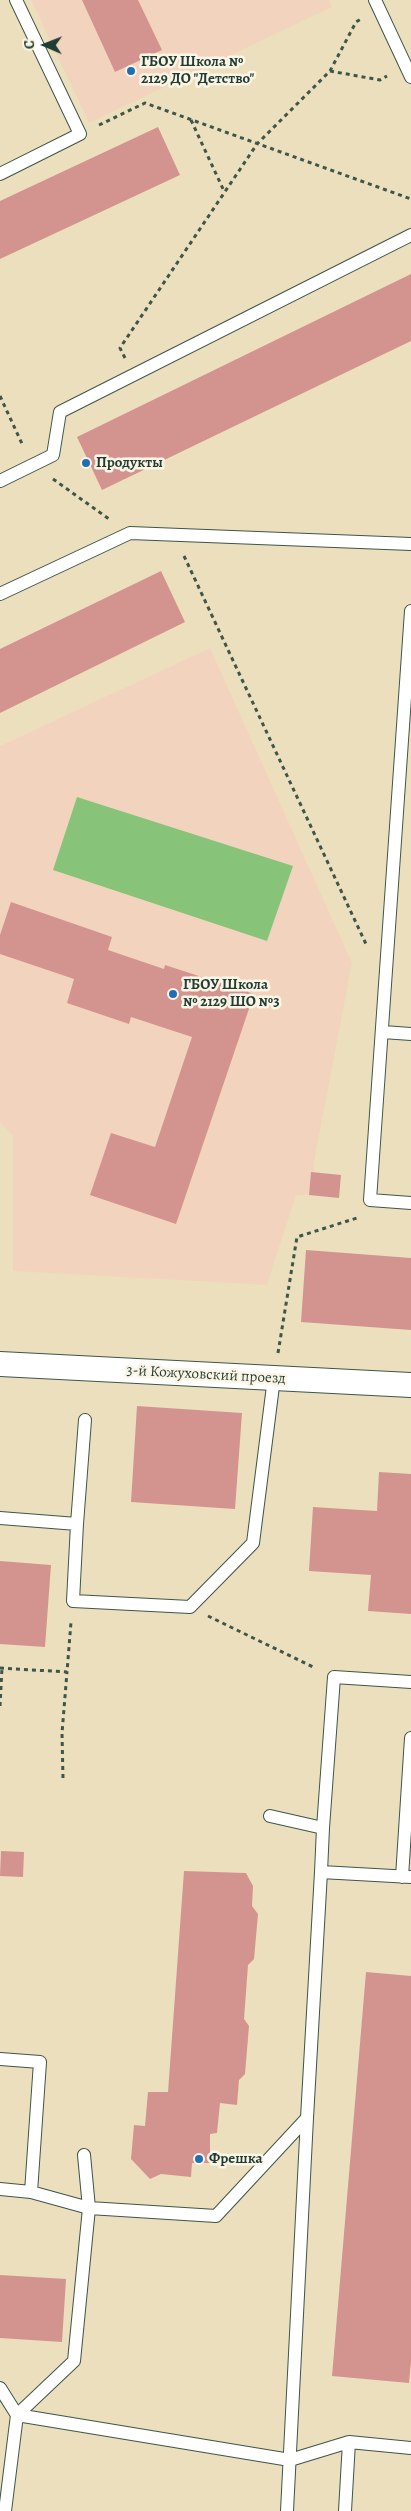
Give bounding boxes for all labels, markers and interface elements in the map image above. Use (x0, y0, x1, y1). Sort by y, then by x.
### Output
north arrow (20, 20, 70, 70)
text: С (20, 40, 39, 49)
place label: ГБОУ Школа № 2129 ДО "Детство" (141, 53, 254, 88)
marker: ГБОУ Школа № 2129 ДО "Детство" (125, 65, 137, 77)
place label: Продукты (96, 454, 163, 472)
marker: Продукты (80, 457, 92, 469)
place label: ГБОУ Школа № 2129 ШО №3 (183, 976, 280, 1011)
marker: ГБОУ Школа № 2129 ШО №3 (167, 988, 179, 1000)
street label: 3-й Кожуховский проезд (126, 1362, 286, 1388)
place label: Фрешка (209, 2150, 263, 2168)
marker: Фрешка (193, 2153, 205, 2165)

